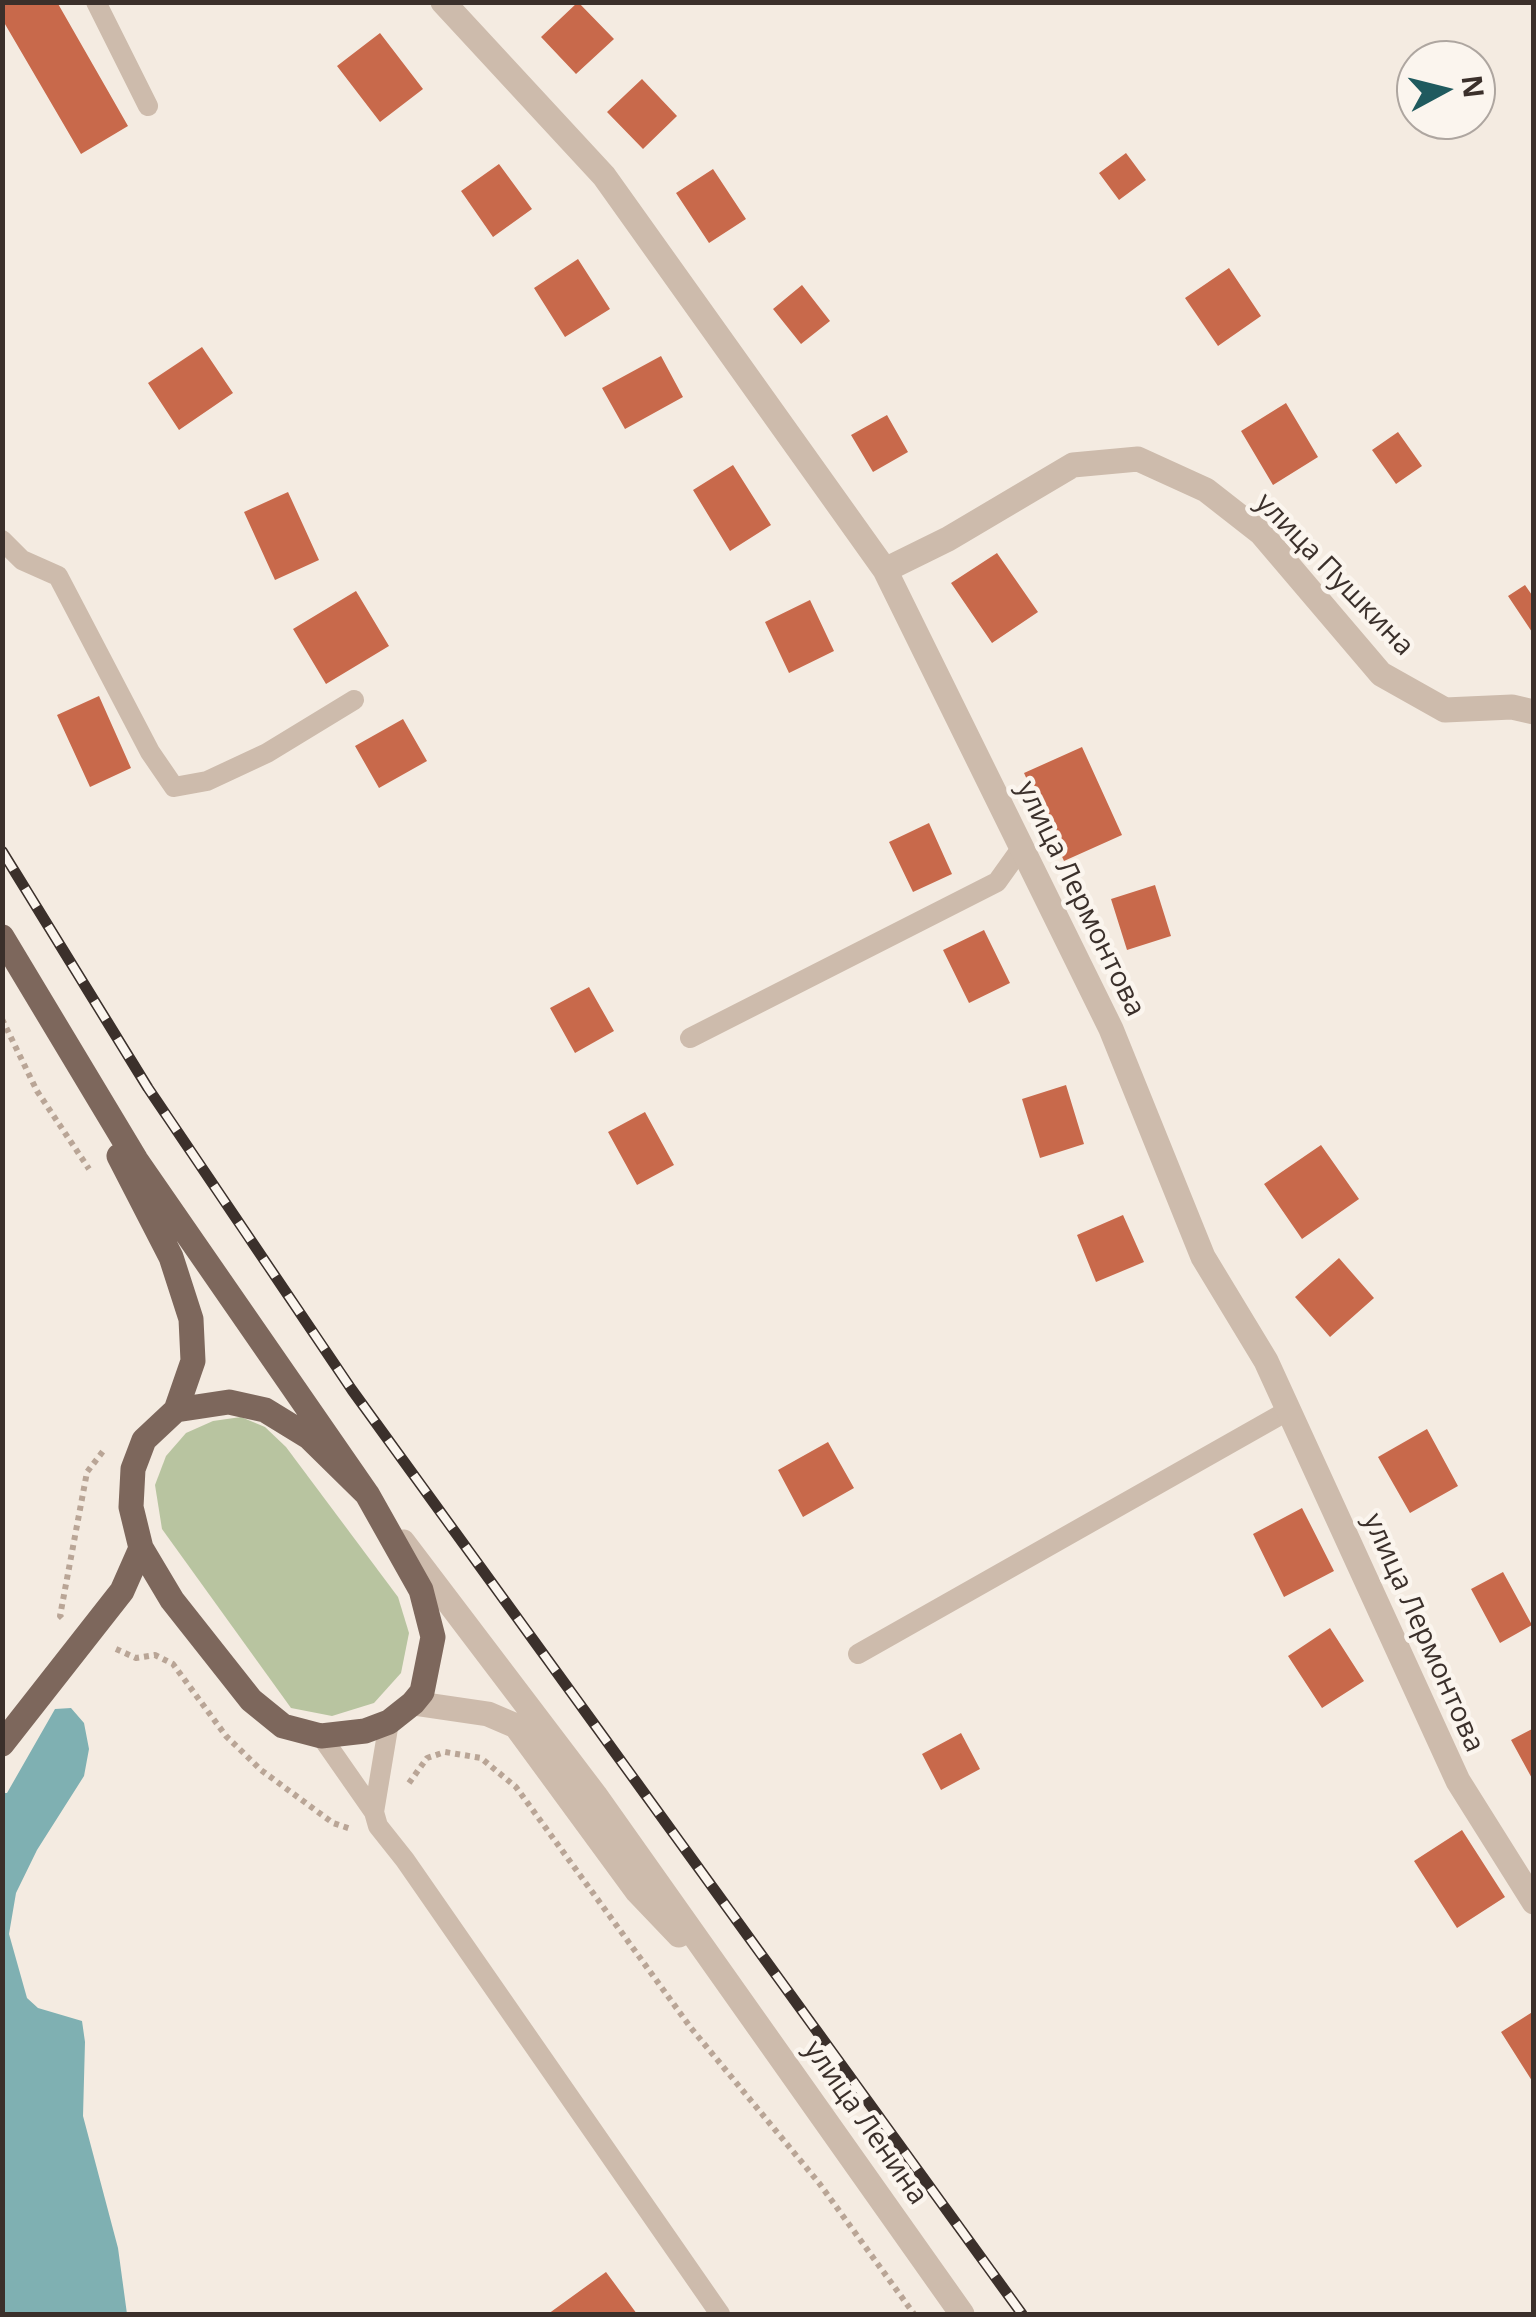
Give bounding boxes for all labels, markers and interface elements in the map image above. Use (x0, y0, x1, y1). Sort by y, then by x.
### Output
north arrow (1396, 40, 1496, 140)
text: N (1454, 73, 1494, 100)
street label: улица Пушкина (1248, 487, 1420, 663)
street label: улица Лермонтова (1008, 776, 1152, 1022)
street label: улица Лермонтова (1355, 1509, 1491, 1757)
street label: улица Ленина (796, 2035, 934, 2211)

